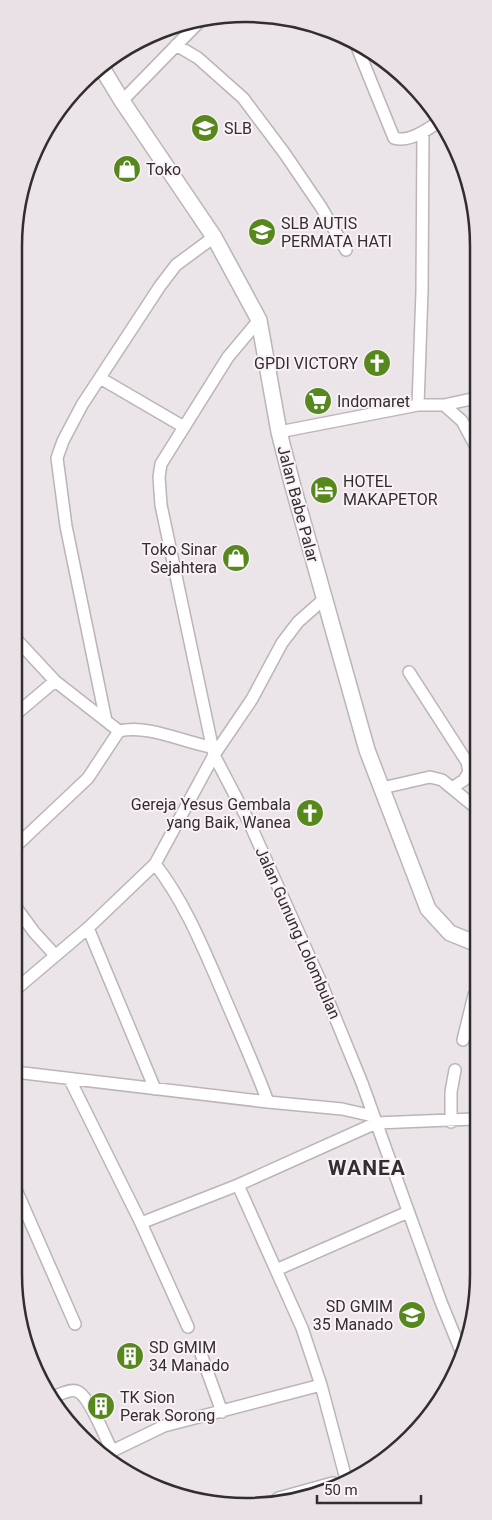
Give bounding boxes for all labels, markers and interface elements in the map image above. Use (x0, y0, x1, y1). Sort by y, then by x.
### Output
school or university icon: SLB (190, 113, 220, 143)
place label: SLB (224, 119, 252, 138)
shop icon: Toko (112, 154, 142, 184)
place label: Toko (146, 160, 181, 179)
place label: SLB AUTIS PERMATA HATI (281, 214, 392, 251)
school or university icon: SLB AUTIS PERMATA HATI (247, 217, 277, 247)
church icon: GPDI VICTORY (362, 348, 392, 378)
place label: GPDI VICTORY (254, 354, 358, 373)
supermarket icon: Indomaret (303, 386, 333, 416)
place label: Indomaret (337, 392, 410, 411)
street label: Jalan Babe Palar (273, 444, 323, 565)
place label: HOTEL MAKAPETOR (343, 472, 438, 509)
hotel icon: HOTEL MAKAPETOR (309, 475, 339, 505)
place label: Toko Sinar Sejahtera (142, 540, 218, 577)
shop icon: Toko Sinar Sejahtera (221, 543, 251, 573)
place label: Gereja Yesus Gembala yang Baik, Wanea (131, 795, 291, 832)
church icon: Gereja Yesus Gembala yang Baik, Wanea (295, 798, 325, 828)
street label: Jalan Gunung Lolombulan (251, 844, 345, 1022)
district label: WANEA (328, 1156, 406, 1180)
place label: SD GMIM 35 Manado (313, 1297, 393, 1334)
school or university icon: SD GMIM 35 Manado (397, 1300, 427, 1330)
place label: SD GMIM 34 Manado (149, 1338, 229, 1375)
building icon: SD GMIM 34 Manado (115, 1341, 145, 1371)
place label: TK Sion Perak Sorong (120, 1388, 215, 1425)
building icon: TK Sion Perak Sorong (86, 1391, 116, 1421)
scale bar (317, 1472, 421, 1504)
text: 50 m (324, 1481, 358, 1499)

